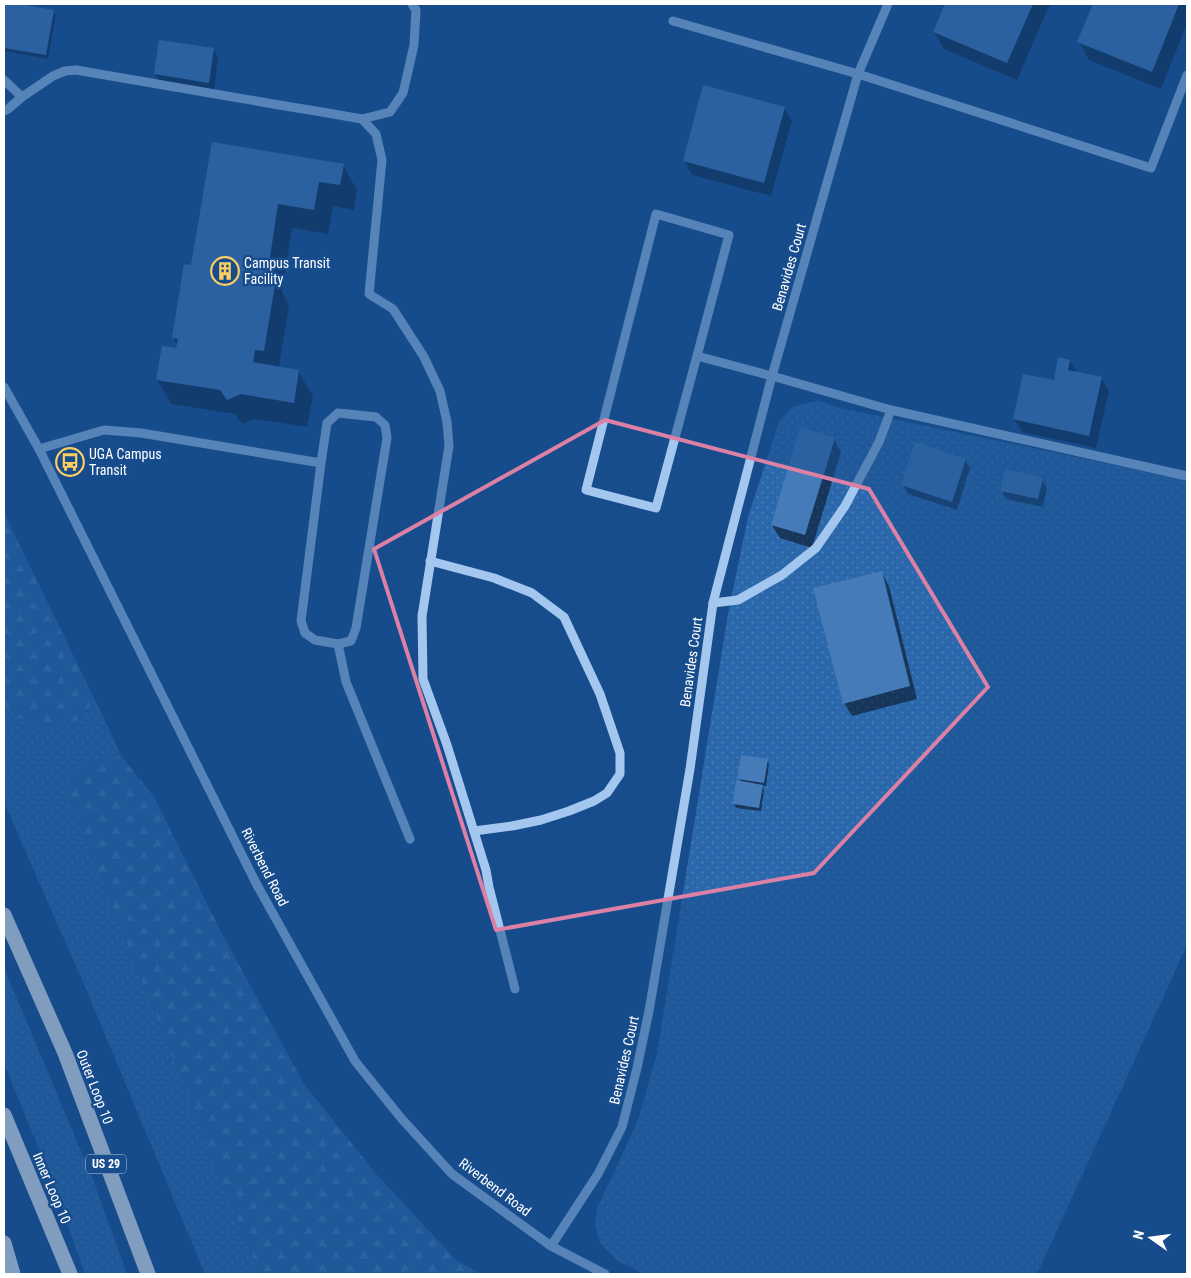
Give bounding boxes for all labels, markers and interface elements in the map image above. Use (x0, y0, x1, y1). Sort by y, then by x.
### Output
street label: Benavides Court (769, 221, 809, 313)
place label: Campus Transit Facility (244, 255, 330, 287)
building icon: Campus Transit Facility (210, 256, 240, 286)
place label: UGA Campus Transit (89, 446, 162, 478)
bus stop icon: UGA Campus Transit (55, 447, 85, 477)
street label: Benavides Court (677, 616, 705, 708)
street label: Riverbend Road (238, 825, 292, 909)
street label: Benavides Court (606, 1014, 642, 1106)
street label: Outer Loop 10 (74, 1048, 116, 1126)
street label: Inner Loop 10 (30, 1150, 74, 1226)
road number: US 29 (86, 1154, 126, 1174)
street label: Riverbend Road (456, 1155, 534, 1219)
north arrow (1126, 1213, 1176, 1263)
text: N (1130, 1229, 1147, 1241)

